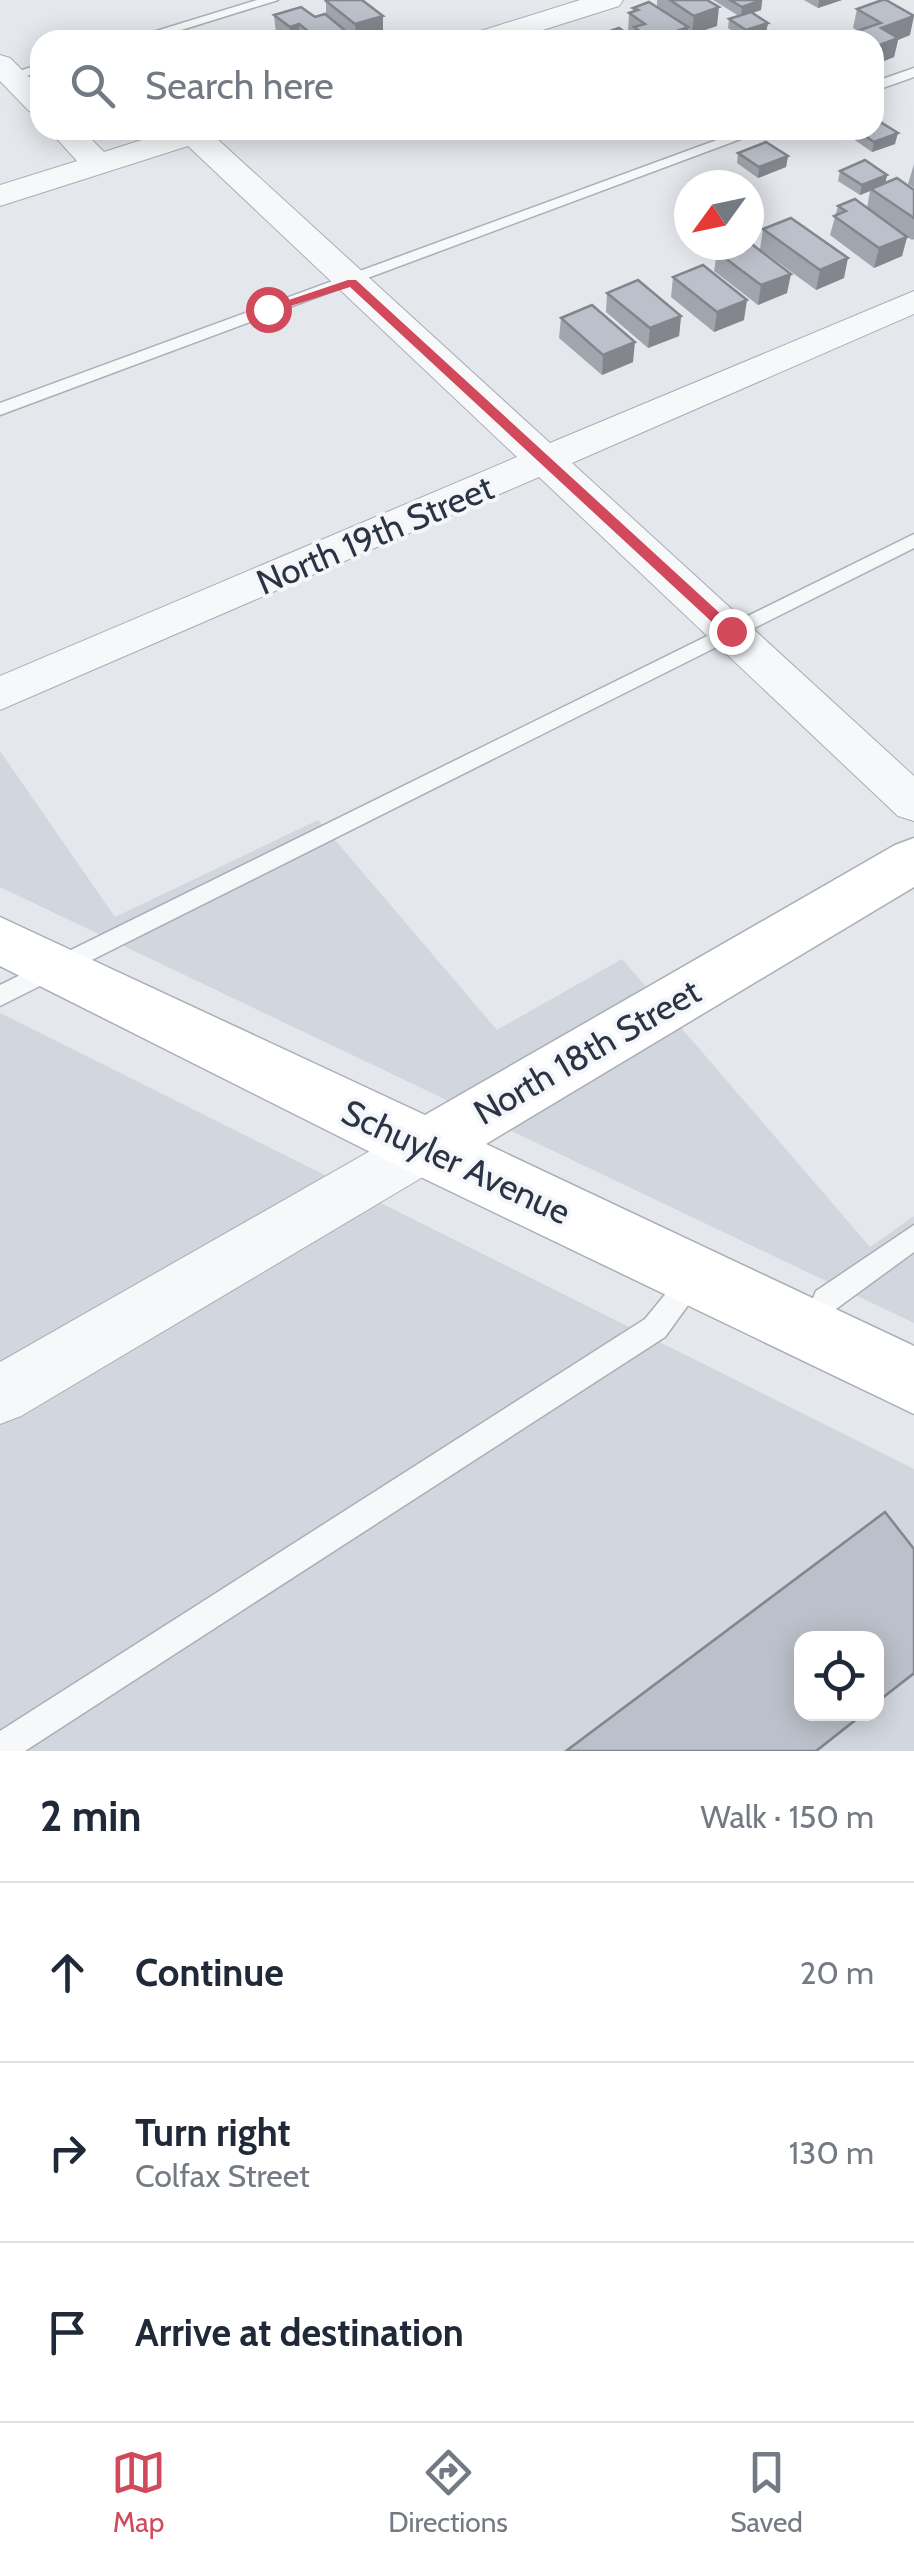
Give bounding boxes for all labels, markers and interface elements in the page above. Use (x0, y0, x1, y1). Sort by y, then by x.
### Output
search box (30, 30, 884, 140)
icon: search (65, 58, 120, 113)
text: Search here (145, 62, 334, 109)
north arrow (674, 170, 764, 260)
route start (246, 287, 292, 333)
street label: North 19th Street (250, 465, 500, 604)
route end (709, 609, 755, 655)
street label: North 18th Street (466, 969, 708, 1134)
street label: Schuyler Avenue (335, 1090, 577, 1233)
map controls (794, 1631, 884, 1721)
button: locate (794, 1631, 884, 1721)
text: 2 min (40, 1790, 141, 1842)
text: Walk · 150 m (700, 1797, 874, 1836)
icon: ahead (40, 1945, 95, 2000)
text: Continue (135, 1949, 284, 1996)
text: 20 m (800, 1953, 874, 1992)
text: Turn right (135, 2109, 291, 2156)
icon: right (40, 2125, 95, 2180)
text: 130 m (789, 2133, 874, 2172)
text: Colfax Street (135, 2156, 310, 2195)
icon: arrive (40, 2305, 95, 2360)
text: Arrive at destination (135, 2309, 464, 2356)
tab: Map (111, 2445, 166, 2539)
tab: Directions (388, 2445, 508, 2539)
tab: Saved (730, 2445, 803, 2539)

